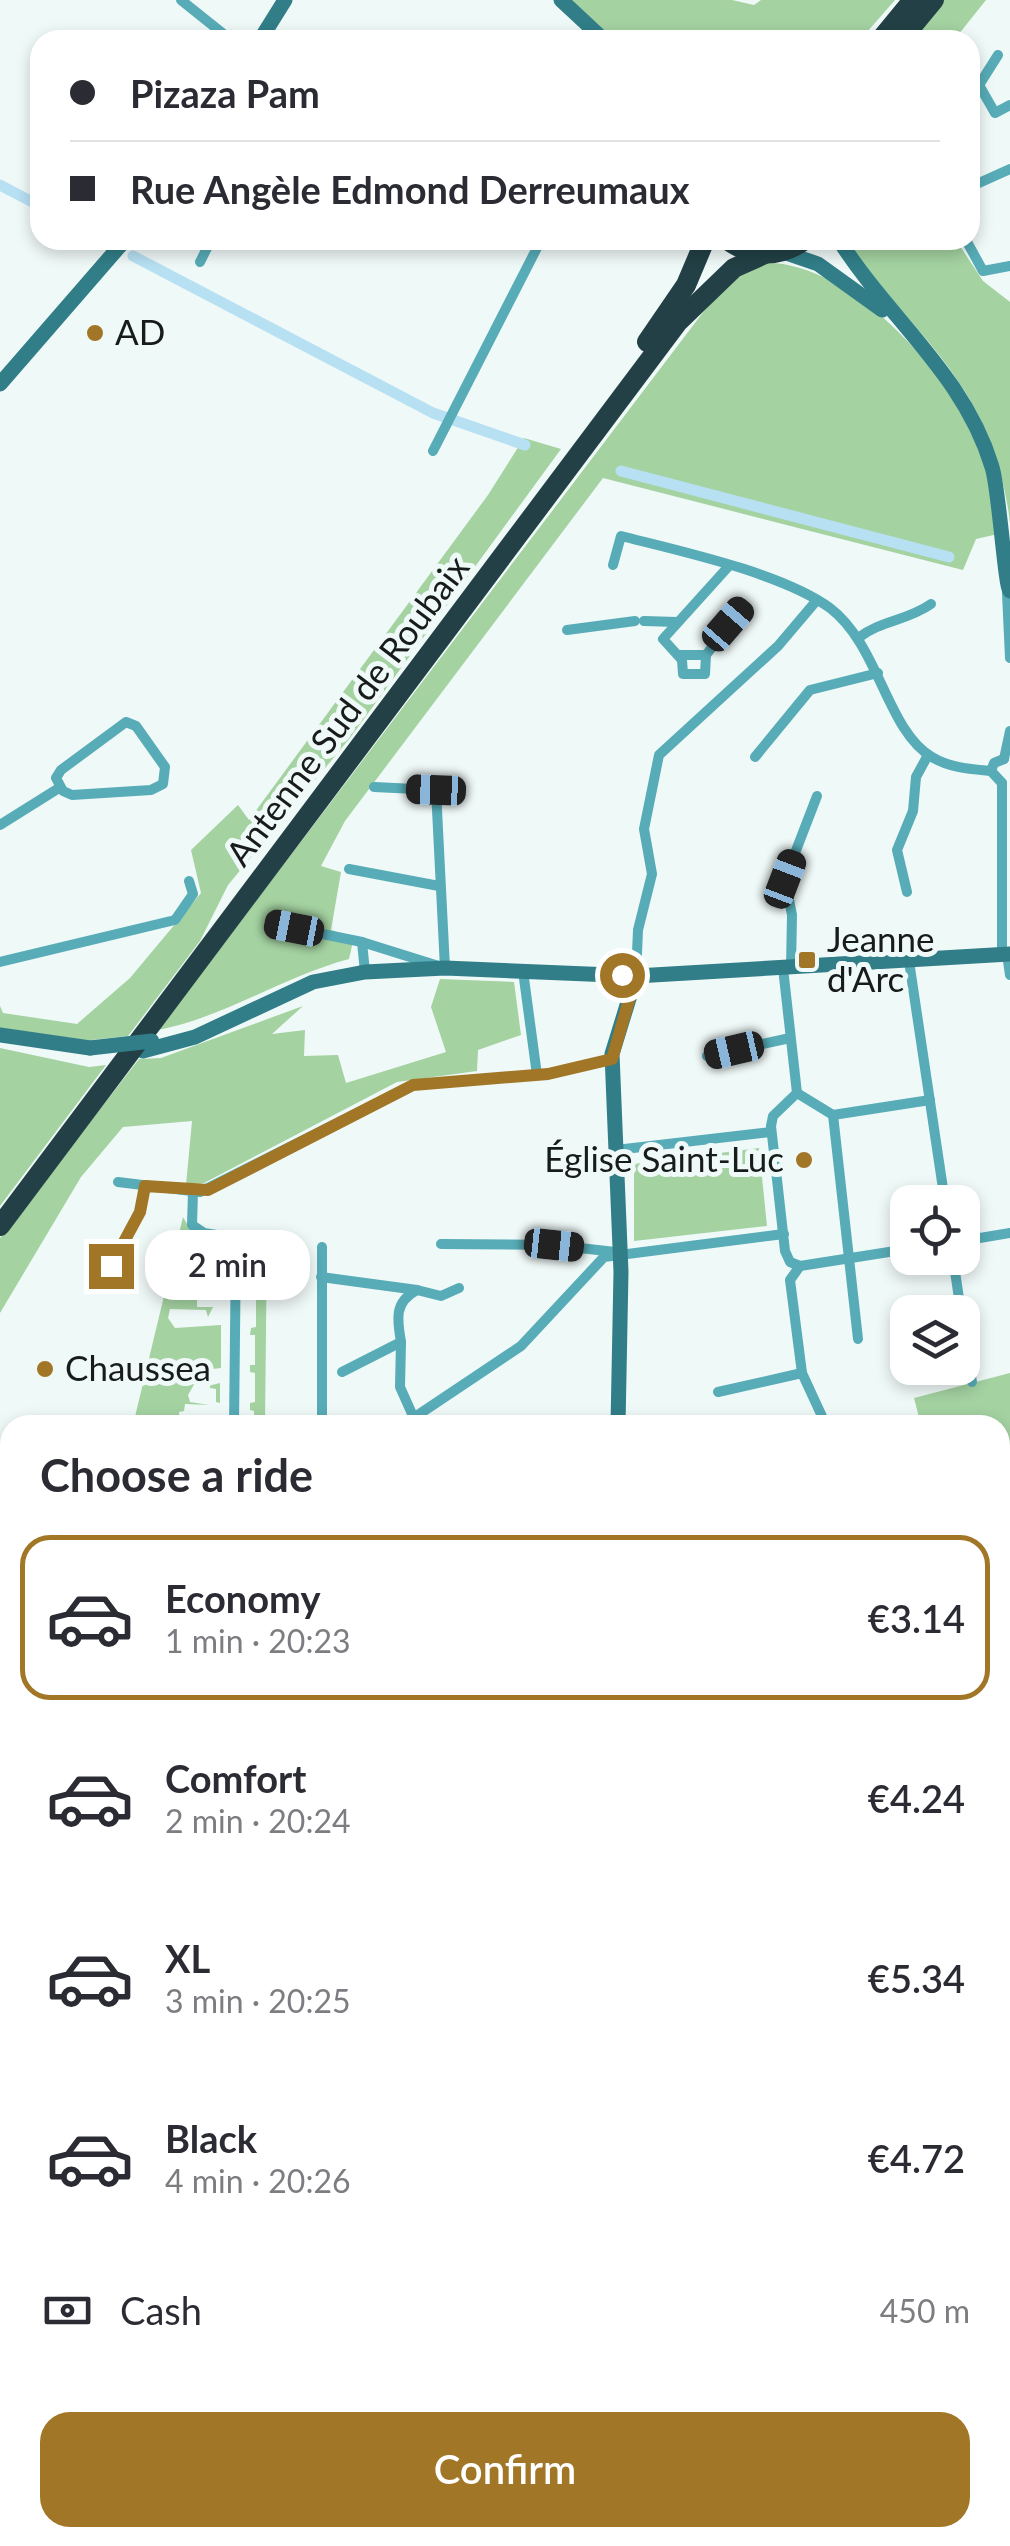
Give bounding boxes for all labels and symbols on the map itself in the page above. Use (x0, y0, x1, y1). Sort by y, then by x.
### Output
place label: AD (115, 310, 165, 352)
marker: AD (84, 322, 106, 344)
street label: Antenne Sud de Roubaix (216, 546, 477, 873)
car (697, 592, 759, 656)
car (405, 774, 467, 806)
car (760, 846, 810, 912)
car (262, 908, 326, 948)
place label: Jeanne d'Arc (827, 917, 935, 999)
marker: Jeanne d'Arc (796, 949, 818, 971)
route start (600, 953, 645, 998)
car (701, 1029, 767, 1071)
place label: Église Saint-Luc (544, 1137, 784, 1179)
marker: Église Saint-Luc (793, 1149, 815, 1171)
car (523, 1227, 585, 1263)
callout: 2 min (146, 1231, 311, 1301)
route end (89, 1244, 134, 1289)
place label: Chaussea (65, 1346, 211, 1388)
marker: Chaussea (34, 1358, 56, 1380)

